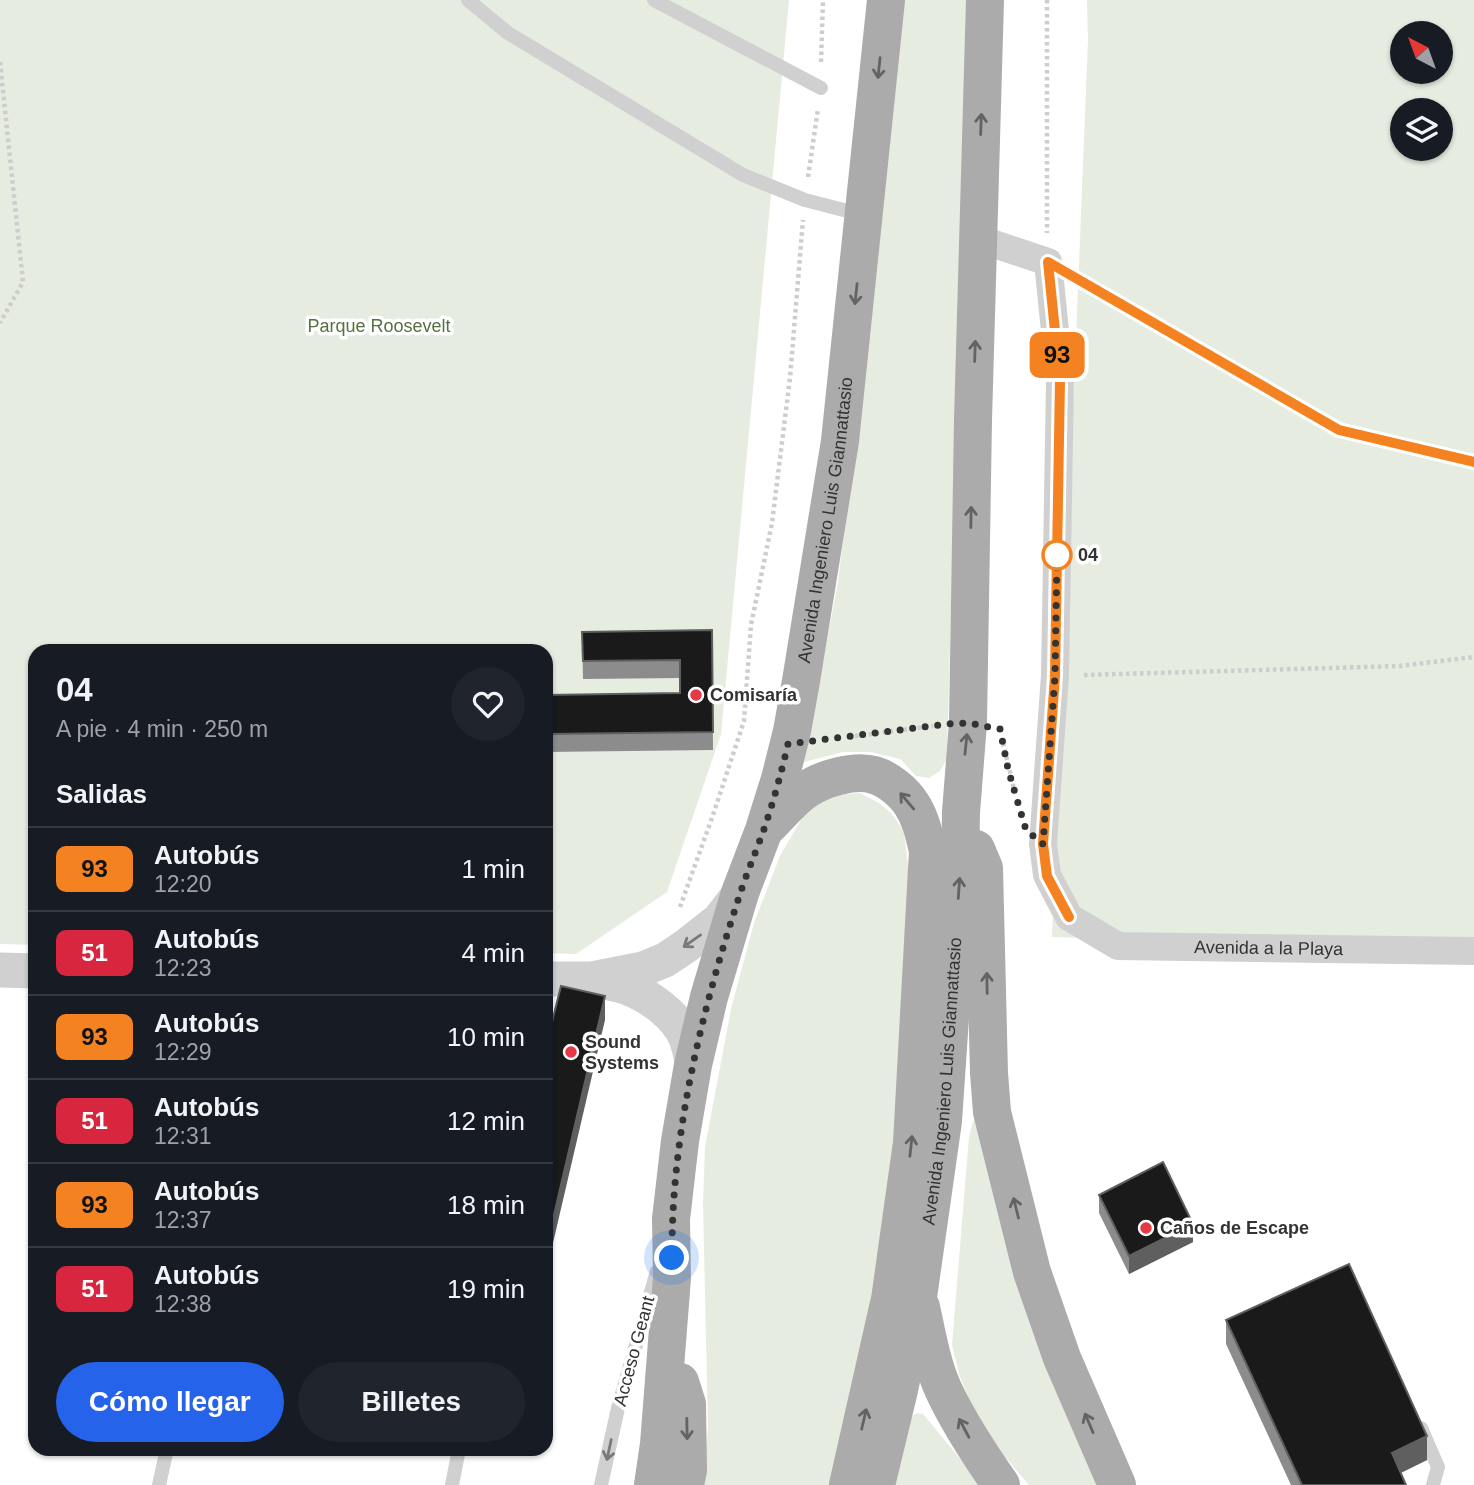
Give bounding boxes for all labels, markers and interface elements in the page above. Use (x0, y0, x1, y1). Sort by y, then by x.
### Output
north arrow (1390, 21, 1452, 84)
map controls (1390, 21, 1453, 161)
one-way arrow (873, 56, 886, 79)
button: layers (1390, 98, 1453, 161)
one-way arrow (975, 113, 988, 136)
one-way arrow (849, 282, 862, 305)
park label: Parque Roosevelt (307, 316, 451, 336)
line badge: 93 (1026, 332, 1088, 378)
one-way arrow (968, 340, 982, 363)
text: 93 (1044, 341, 1070, 368)
street label: Avenida Ingeniero Luis Giannattasio (794, 376, 857, 664)
one-way arrow (964, 506, 978, 529)
marker: 04 (1042, 540, 1072, 570)
place label: 04 (1078, 545, 1098, 565)
button: heart (451, 667, 525, 741)
text: 04 (56, 671, 93, 708)
place label: Comisaría (710, 685, 798, 705)
marker: Comisaría (688, 687, 704, 703)
text: A pie · 4 min · 250 m (56, 716, 268, 742)
one-way arrow (960, 733, 973, 756)
text: Salidas (56, 779, 147, 809)
one-way arrow (899, 792, 915, 810)
text: Autobús (154, 840, 259, 870)
text: 1 min (461, 854, 525, 884)
text: 93 (81, 855, 108, 882)
text: 12:20 (154, 871, 212, 897)
one-way arrow (952, 876, 965, 899)
text: Autobús (154, 924, 259, 954)
one-way arrow (683, 934, 702, 948)
street label: Avenida Ingeniero Luis Giannattasio (918, 937, 965, 1226)
street label: Avenida a la Playa (1194, 937, 1344, 959)
text: 4 min (461, 938, 525, 968)
text: 51 (81, 939, 108, 966)
text: 12:23 (154, 955, 212, 981)
one-way arrow (980, 972, 994, 995)
text: Autobús (154, 1008, 259, 1038)
text: 10 min (447, 1022, 525, 1052)
text: 93 (81, 1023, 108, 1050)
place label: Sound Systems (585, 1032, 659, 1073)
text: 12:29 (154, 1039, 212, 1065)
marker: Sound Systems (563, 1044, 579, 1060)
text: Autobús (154, 1092, 259, 1122)
text: 12 min (447, 1106, 525, 1136)
text: 51 (81, 1107, 108, 1134)
text: 12:31 (154, 1123, 212, 1149)
one-way arrow (904, 1136, 917, 1158)
text: Autobús (154, 1176, 259, 1206)
text: 18 min (447, 1190, 525, 1220)
text: 93 (81, 1191, 108, 1218)
one-way arrow (1009, 1197, 1022, 1220)
text: 12:37 (154, 1207, 212, 1233)
place label: Caños de Escape (1160, 1218, 1309, 1238)
marker: Caños de Escape (1138, 1220, 1154, 1236)
your location (654, 1240, 689, 1275)
text: Autobús (154, 1260, 259, 1290)
text: 19 min (447, 1274, 525, 1304)
text: 51 (81, 1275, 108, 1302)
text: 12:38 (154, 1291, 212, 1317)
street label: Acceso Geant (610, 1294, 658, 1408)
button: Cómo llegar (56, 1362, 284, 1442)
button: Billetes (298, 1362, 525, 1442)
one-way arrow (858, 1408, 871, 1431)
one-way arrow (1082, 1412, 1095, 1434)
one-way arrow (680, 1417, 694, 1440)
one-way arrow (957, 1418, 970, 1439)
one-way arrow (602, 1438, 615, 1461)

